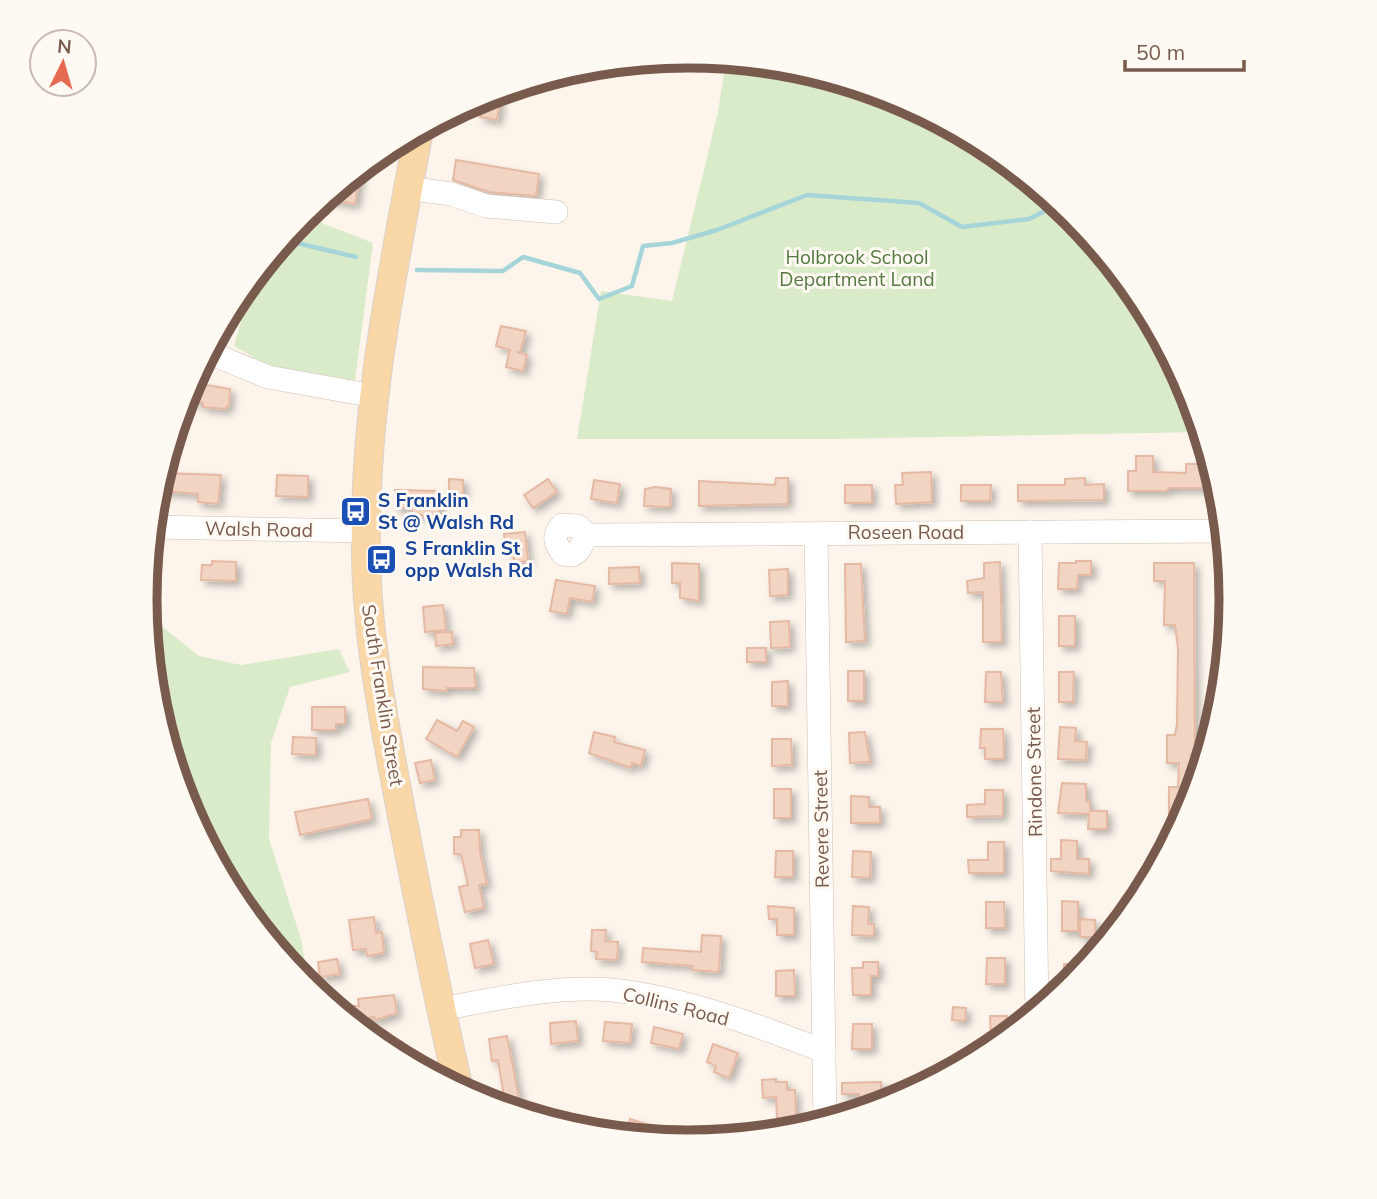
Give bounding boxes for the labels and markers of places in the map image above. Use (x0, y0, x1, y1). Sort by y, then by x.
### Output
place label: S Franklin St @ Walsh Rd (378, 488, 514, 534)
bus stop icon: S Franklin St @ Walsh Rd (338, 494, 372, 528)
place label: S Franklin St opp Walsh Rd (405, 536, 533, 582)
bus stop icon: S Franklin St opp Walsh Rd (365, 542, 399, 576)

